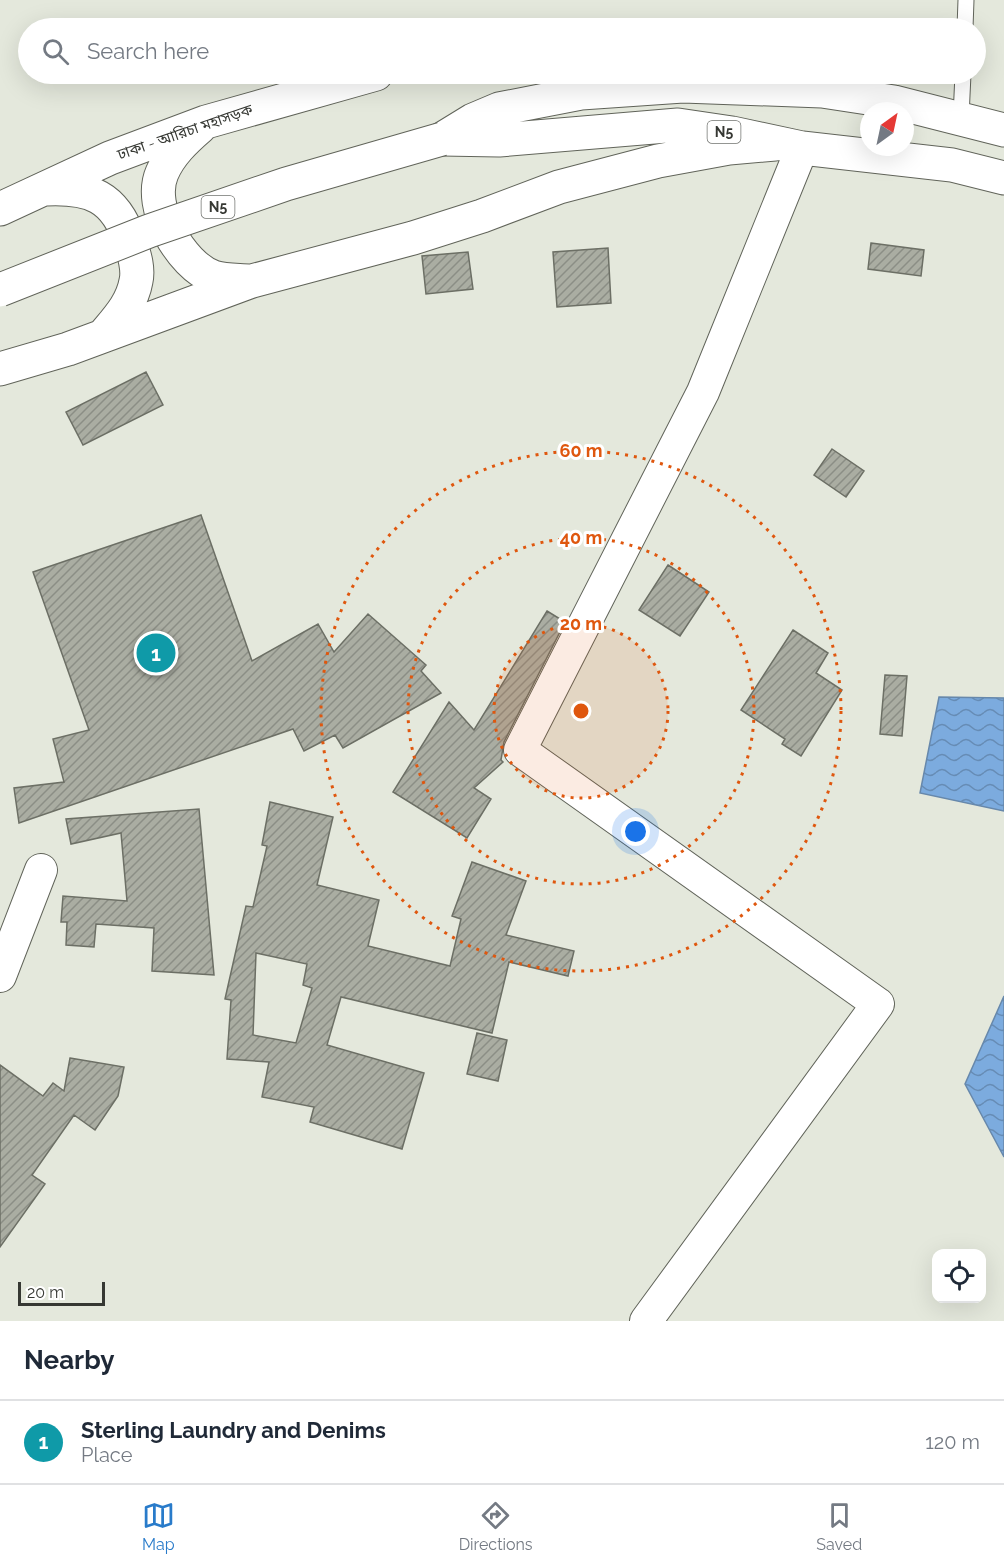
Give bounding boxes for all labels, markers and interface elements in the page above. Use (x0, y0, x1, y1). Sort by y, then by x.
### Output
search box (18, 18, 986, 84)
icon: search (39, 35, 72, 68)
text: Search here (87, 38, 209, 64)
street label: ঢাকা - আরিচা মহাসড়ক (114, 100, 256, 164)
north arrow (860, 102, 914, 156)
road number: N5 (708, 121, 740, 143)
road number: N5 (202, 196, 234, 218)
text: 60 m (559, 440, 603, 461)
text: 40 m (560, 527, 602, 548)
text: 20 m (560, 613, 602, 634)
pin: 1 (136, 630, 176, 676)
centre of rings (571, 701, 591, 721)
your location (621, 817, 650, 846)
map controls (932, 1249, 986, 1303)
button: locate (932, 1249, 986, 1303)
scale bar (18, 1279, 105, 1306)
text: 20 m (27, 1283, 64, 1302)
text: Nearby (24, 1345, 114, 1375)
text: Sterling Laundry and Denims (81, 1417, 386, 1443)
text: 1 (39, 1430, 48, 1454)
text: 120 m (925, 1430, 980, 1454)
text: Place (81, 1443, 132, 1467)
tab: Map (142, 1499, 175, 1554)
tab: Directions (459, 1499, 533, 1554)
tab: Saved (816, 1499, 862, 1554)

